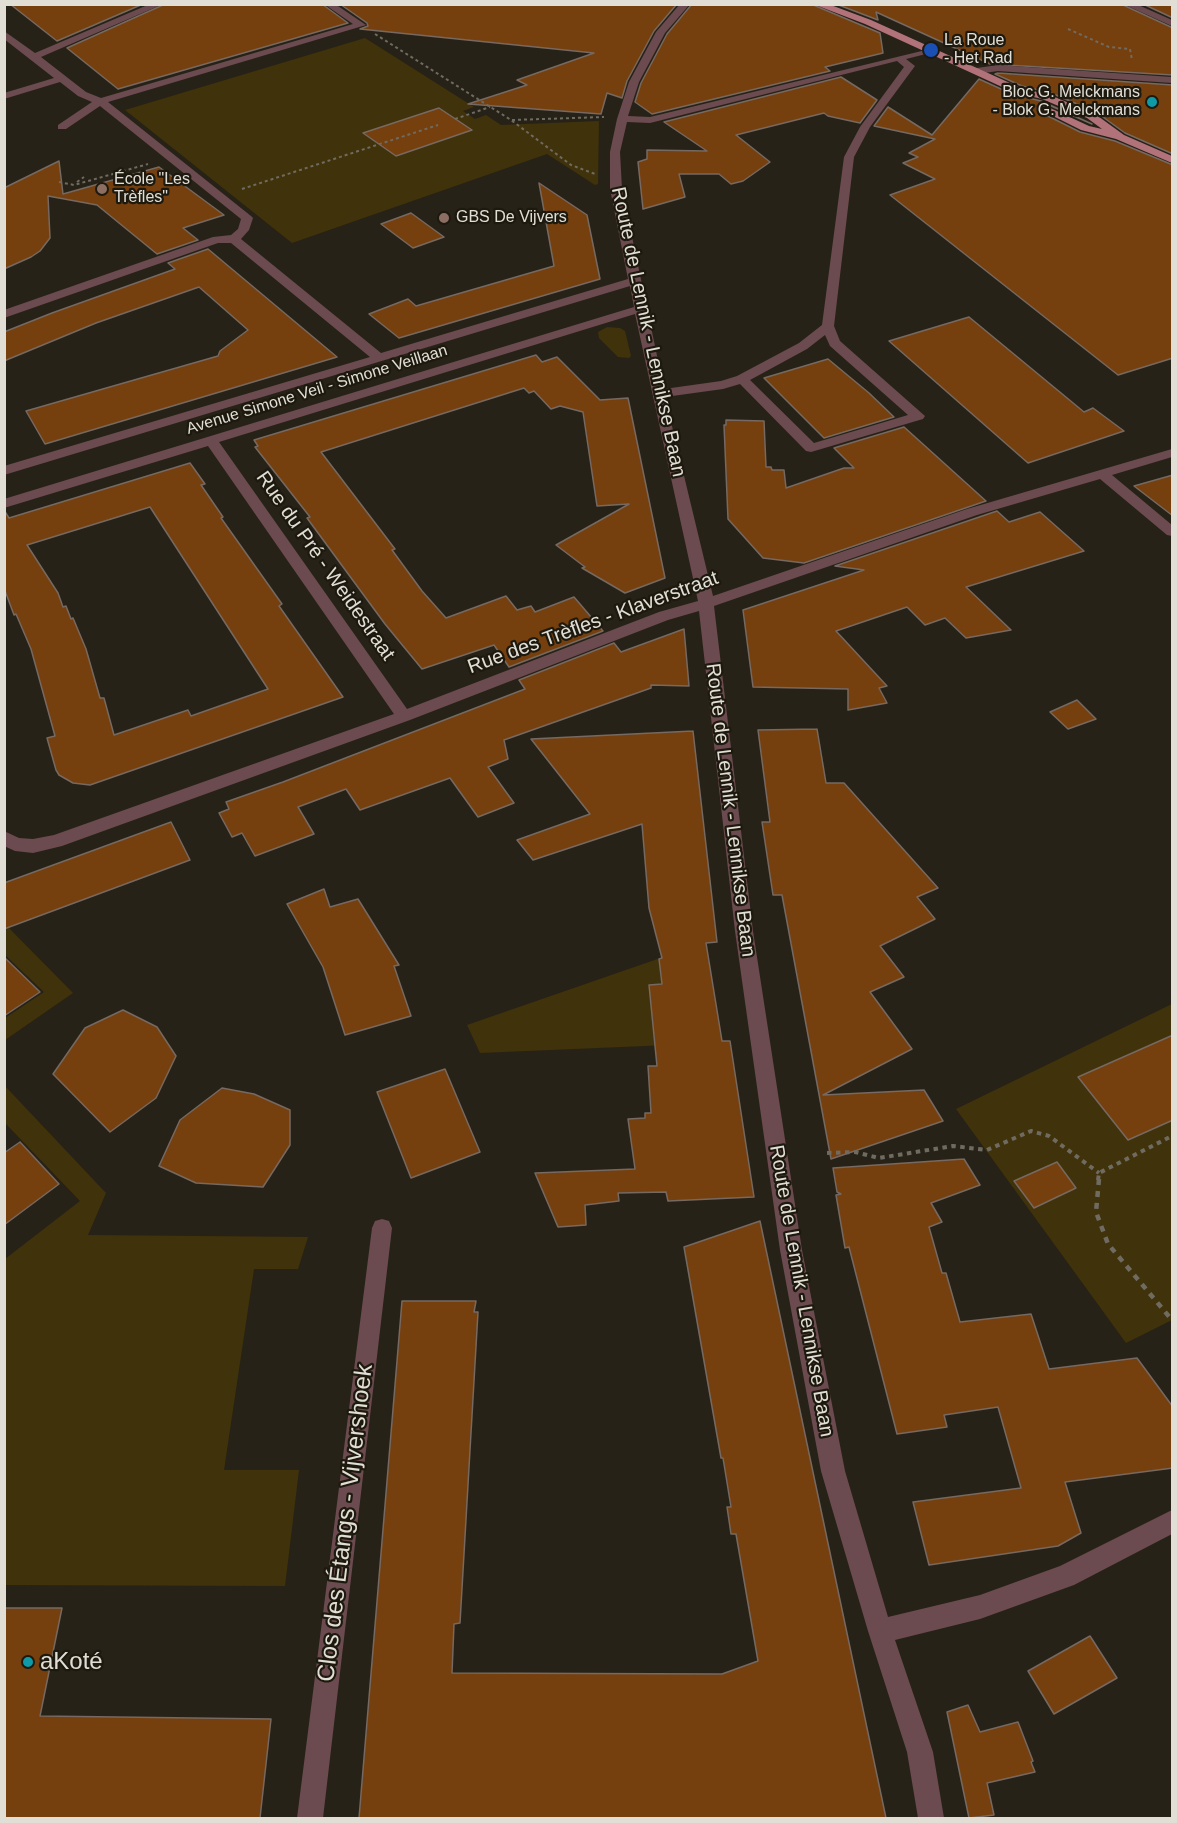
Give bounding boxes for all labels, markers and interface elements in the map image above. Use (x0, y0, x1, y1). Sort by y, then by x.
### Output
place label: La Roue - Het Rad (944, 31, 1012, 69)
marker: La Roue - Het Rad (922, 41, 940, 59)
place label: Bloc G. Melckmans - Blok G. Melckmans (992, 83, 1140, 121)
marker: Bloc G. Melckmans - Blok G. Melckmans (1145, 95, 1159, 109)
place label: École "Les Trèfles" (114, 170, 190, 208)
marker: École "Les Trèfles" (95, 182, 109, 196)
street label: Route de Lennik - Lennikse Baan (606, 185, 690, 479)
place label: GBS De Vijvers (456, 208, 567, 228)
marker: GBS De Vijvers (437, 211, 451, 225)
street label: Avenue Simone Veil - Simone Veillaan (184, 341, 450, 439)
street label: Rue du Pré - Weidestraat (251, 467, 399, 665)
street label: Rue des Trèfles - Klaverstraat (464, 566, 722, 680)
street label: Route de Lennik - Lennikse Baan (700, 662, 760, 958)
street label: Route de Lennik - Lennikse Baan (764, 1143, 838, 1439)
street label: Clos des Étangs - Vijvershoek (312, 1363, 380, 1683)
place label: aKoté (40, 1648, 103, 1676)
marker: aKoté (21, 1655, 35, 1669)

